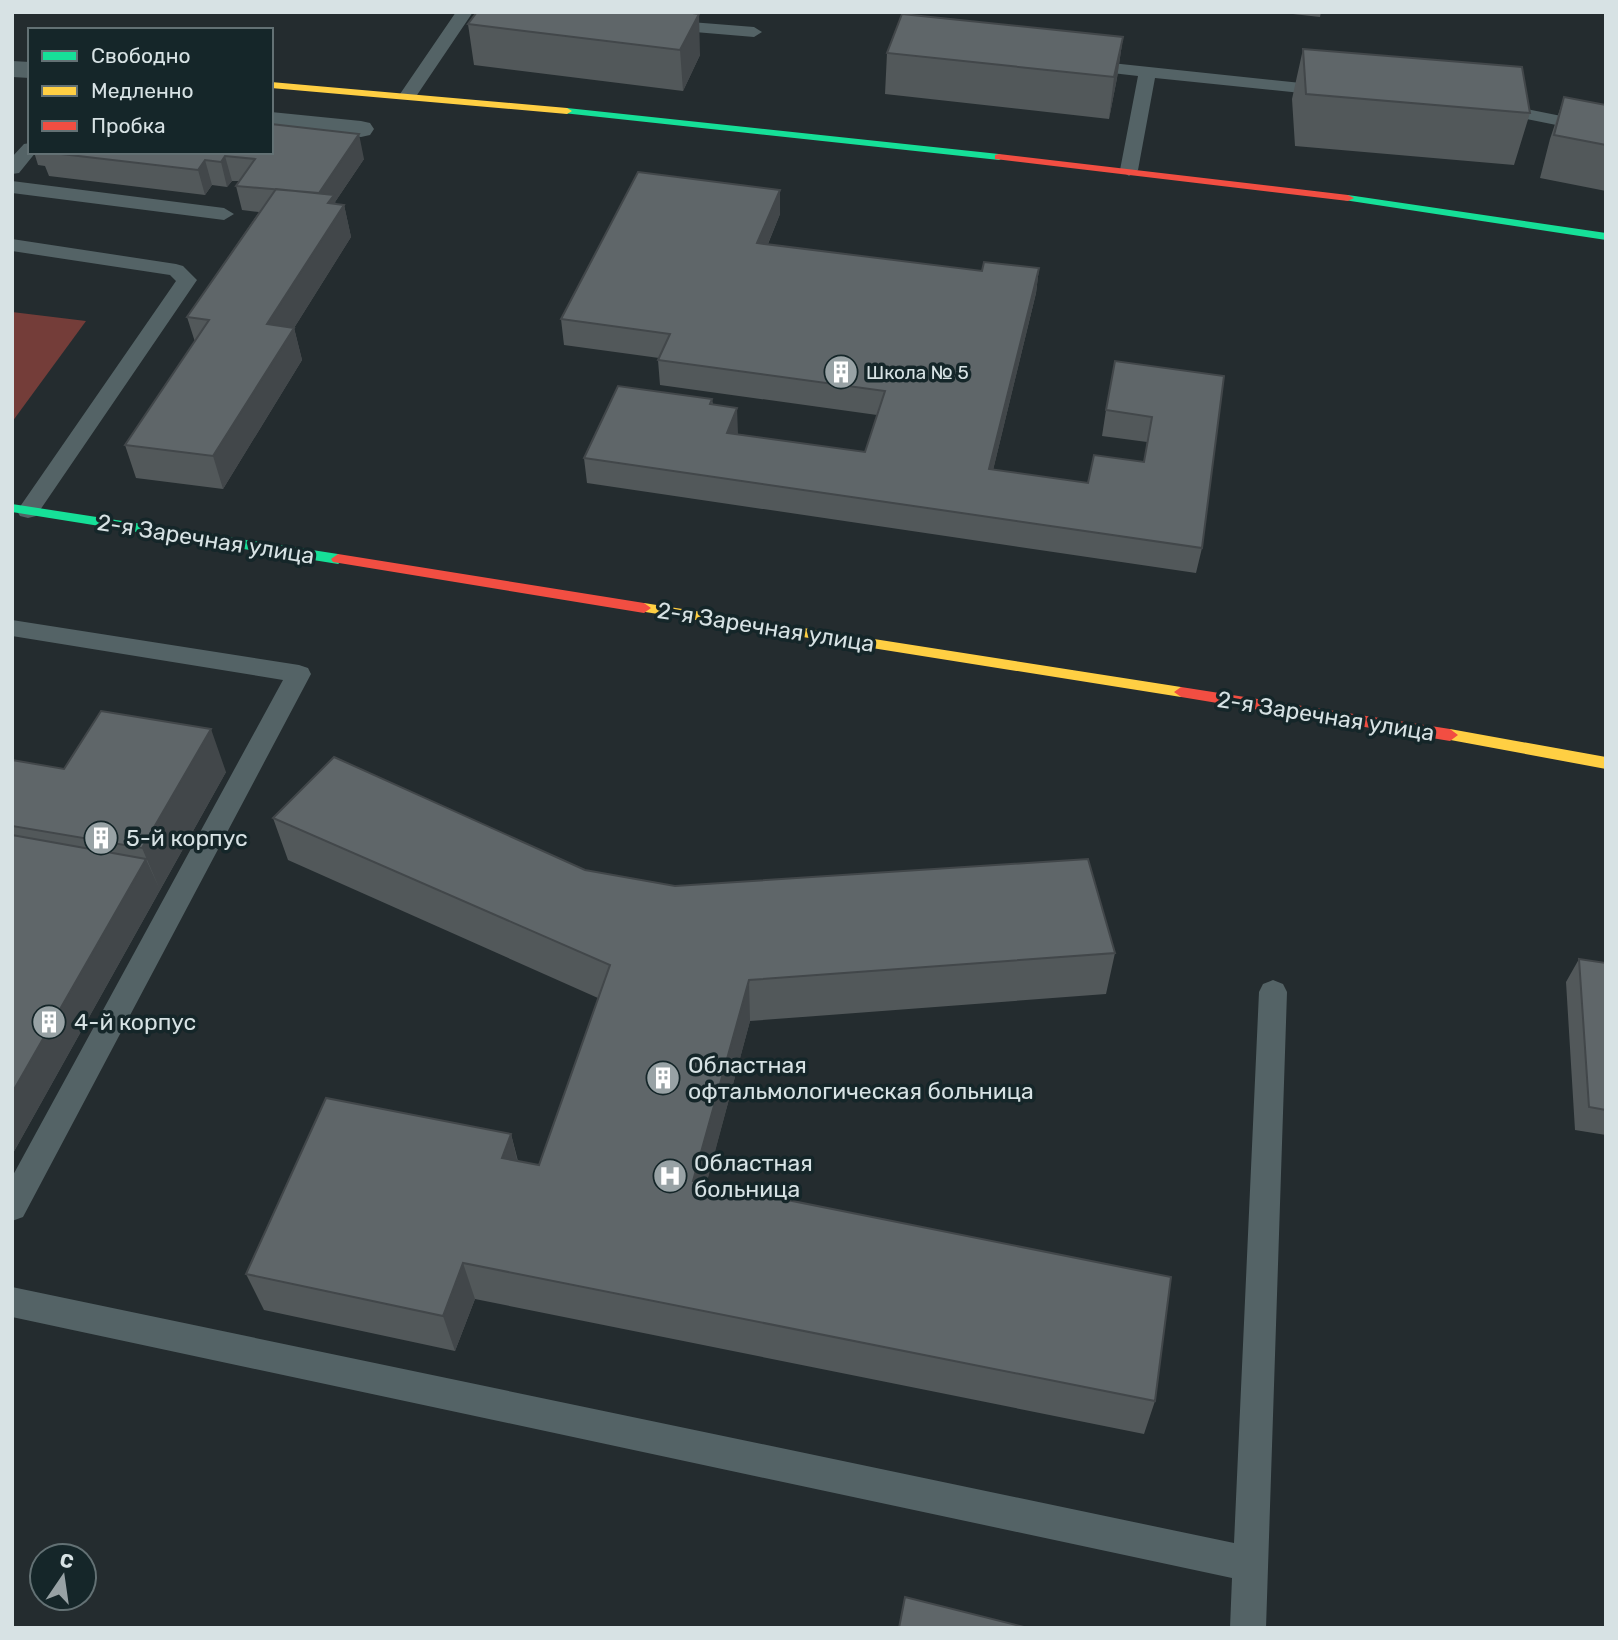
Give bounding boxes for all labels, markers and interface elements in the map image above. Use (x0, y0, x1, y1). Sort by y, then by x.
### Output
legend (28, 28, 273, 154)
text: Свободно (91, 43, 191, 68)
text: Медленно (91, 78, 194, 103)
text: Пробка (91, 113, 166, 138)
building icon: Школа № 5 (822, 353, 860, 391)
place label: Школа № 5 (866, 361, 969, 384)
street label: 2-я Заречная улица (95, 508, 317, 570)
street label: 2-я Заречная улица (655, 596, 877, 658)
street label: 2-я Заречная улица (1215, 685, 1437, 747)
building icon: 5-й корпус (82, 819, 120, 857)
place label: 5-й корпус (126, 824, 248, 852)
building icon: 4-й корпус (30, 1003, 68, 1041)
place label: 4-й корпус (74, 1008, 196, 1036)
place label: Областная офтальмологическая больница (688, 1051, 1034, 1105)
building icon: Областная офтальмологическая больница (644, 1059, 682, 1097)
place label: Областная больница (694, 1149, 813, 1203)
hospital icon: Областная больница (651, 1157, 689, 1195)
north arrow (28, 1542, 98, 1612)
text: С (58, 1548, 76, 1574)

